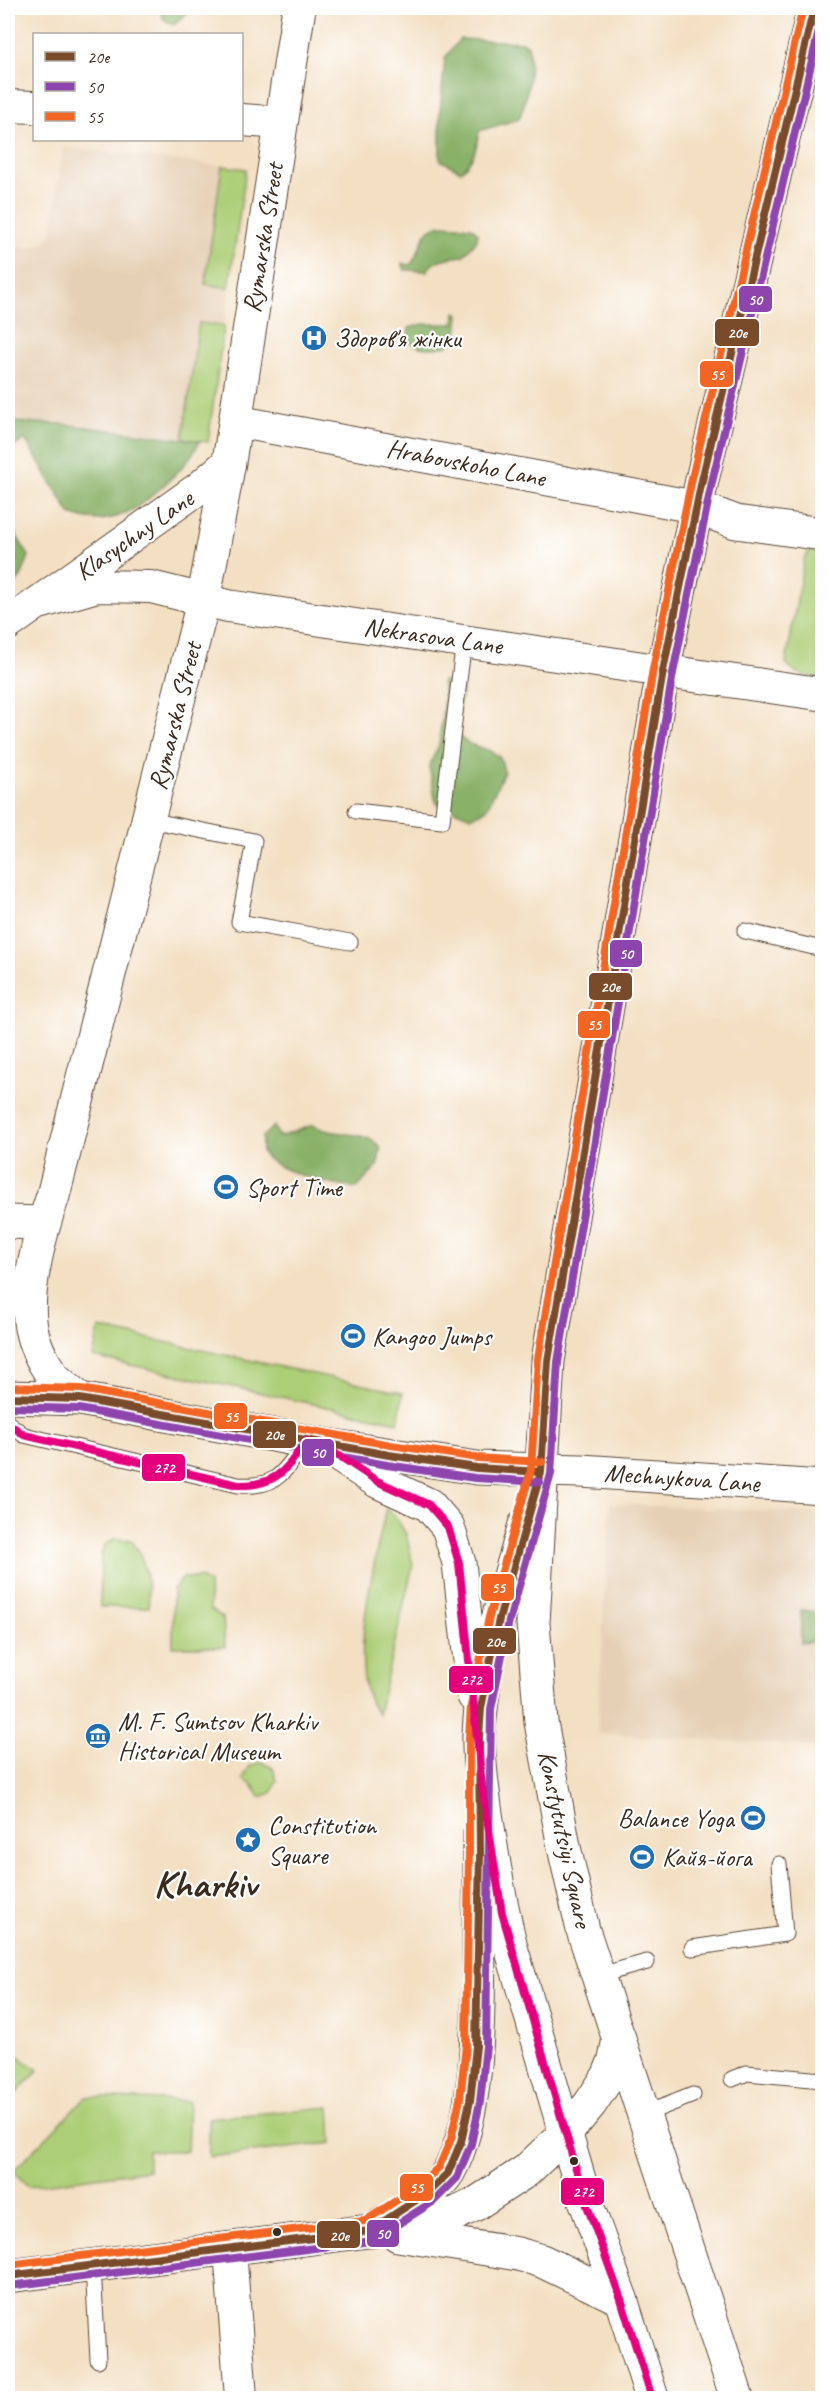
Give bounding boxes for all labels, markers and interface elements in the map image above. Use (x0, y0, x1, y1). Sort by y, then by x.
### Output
legend (33, 33, 243, 141)
text: 20е (87, 46, 110, 68)
text: 50 (87, 76, 105, 98)
text: 55 (87, 106, 104, 128)
street label: Rymarska Street (235, 159, 291, 315)
line badge: 50 (738, 285, 773, 313)
text: 50 (748, 290, 764, 310)
line badge: 20е (714, 318, 760, 347)
place label: Здоров'я жінки (334, 322, 462, 355)
hospital icon: Здоров'я жінки (299, 323, 329, 353)
text: 20е (727, 323, 749, 343)
line badge: 55 (699, 360, 734, 388)
text: 55 (710, 365, 726, 385)
street label: Hrabovskoho Lane (384, 431, 550, 495)
street label: Klasychny Lane (68, 481, 201, 588)
street label: Nekrasova Lane (362, 610, 506, 662)
street label: Rymarska Street (141, 636, 210, 793)
line badge: 50 (609, 939, 643, 968)
text: 50 (619, 944, 635, 964)
line badge: 20е (588, 972, 633, 1001)
text: 20е (600, 977, 622, 997)
line badge: 55 (577, 1010, 611, 1039)
text: 55 (587, 1015, 603, 1035)
place label: Sport Time (246, 1171, 343, 1204)
sports icon: Sport Time (211, 1172, 241, 1202)
place label: Kangoo Jumps (372, 1320, 493, 1353)
sports icon: Kangoo Jumps (338, 1321, 368, 1351)
line badge: 55 (213, 1402, 248, 1430)
text: 55 (224, 1407, 240, 1427)
line badge: 20е (252, 1420, 297, 1449)
text: 20е (264, 1425, 286, 1445)
line badge: 50 (301, 1438, 335, 1467)
text: 50 (311, 1443, 327, 1463)
line badge: 272 (141, 1453, 186, 1482)
street label: Mechnykova Lane (603, 1456, 762, 1500)
text: 272 (153, 1458, 177, 1478)
line badge: 55 (480, 1573, 515, 1602)
text: 55 (491, 1578, 507, 1598)
line badge: 20е (472, 1627, 517, 1655)
text: 20е (485, 1632, 507, 1652)
line badge: 272 (448, 1665, 494, 1694)
text: 272 (460, 1670, 484, 1690)
place label: M. F. Sumtsov Kharkiv Historical Museum (118, 1705, 320, 1768)
museum icon: M. F. Sumtsov Kharkiv Historical Museum (83, 1721, 113, 1751)
street label: Konstytutsiyi Square (530, 1748, 600, 1933)
place label: Balance Yoga (618, 1802, 736, 1835)
sports icon: Balance Yoga (738, 1803, 768, 1833)
place label: Constitution Square (268, 1809, 377, 1872)
place icon: Constitution Square (233, 1825, 263, 1855)
place label: Кайя-йога (662, 1841, 753, 1874)
sports icon: Кайя-йога (627, 1842, 657, 1872)
district label: Kharkiv (154, 1861, 261, 1908)
unlabelled marker (568, 2155, 580, 2167)
line badge: 55 (399, 2173, 434, 2202)
line badge: 272 (560, 2177, 605, 2206)
text: 55 (409, 2178, 425, 2198)
text: 272 (572, 2182, 596, 2202)
line badge: 50 (366, 2219, 400, 2248)
line badge: 20е (316, 2220, 361, 2249)
text: 50 (376, 2224, 392, 2244)
unlabelled marker (271, 2226, 283, 2238)
text: 20е (329, 2226, 351, 2246)

